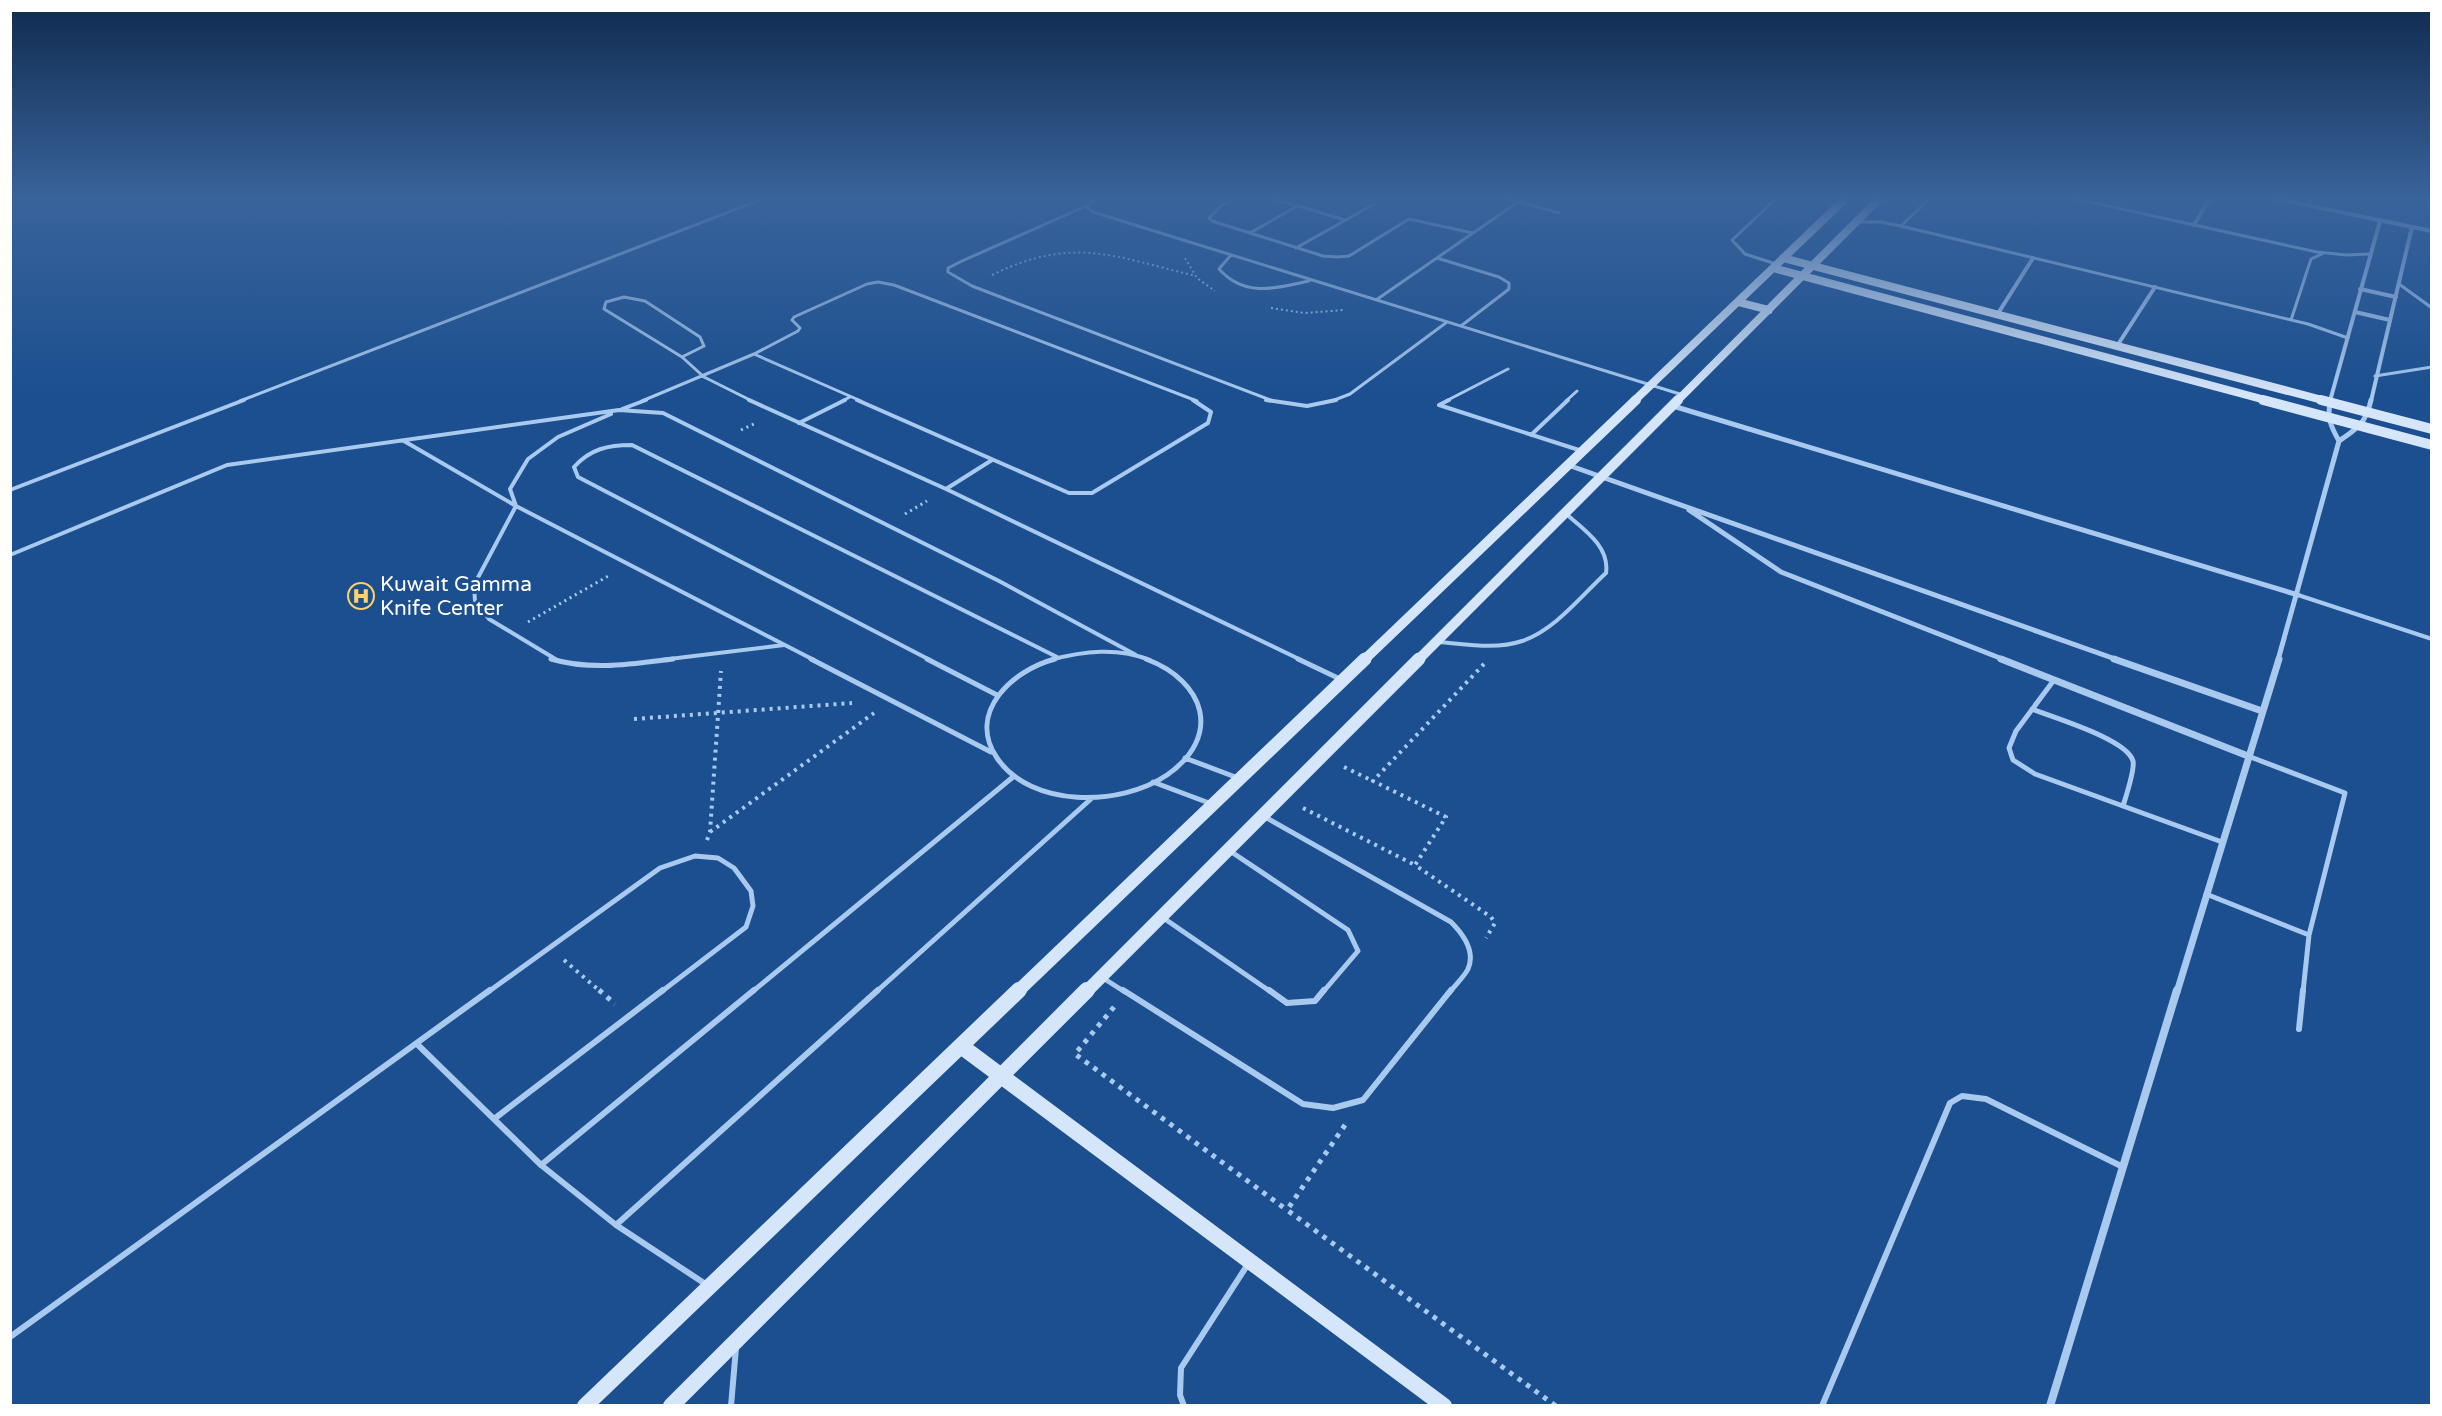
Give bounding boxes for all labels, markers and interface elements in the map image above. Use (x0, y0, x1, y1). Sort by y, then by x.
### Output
place label: Kuwait Gamma Knife Center (380, 572, 532, 621)
hospital icon: Kuwait Gamma Knife Center (346, 581, 376, 611)

